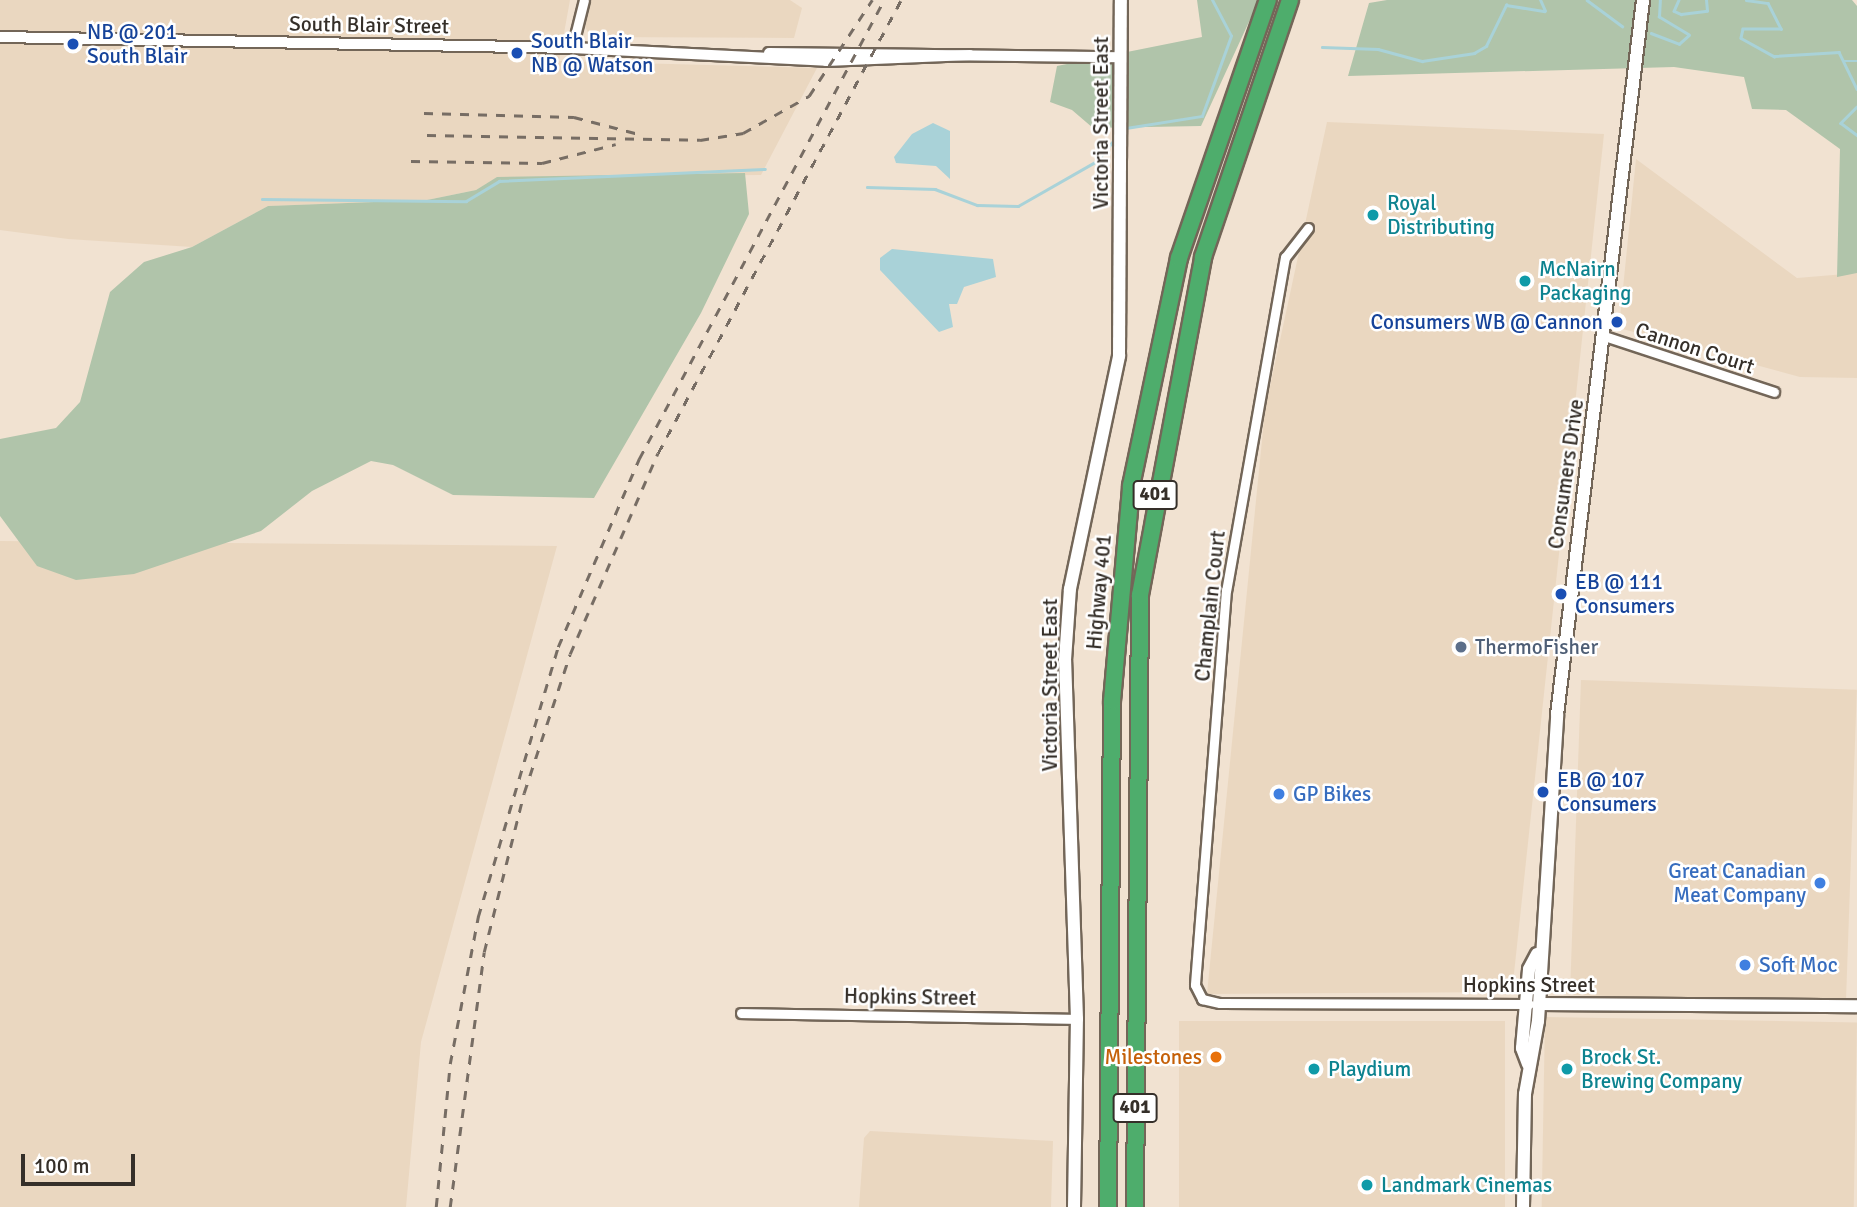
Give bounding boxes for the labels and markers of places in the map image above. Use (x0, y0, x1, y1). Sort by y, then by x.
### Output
place label: NB @ 201 South Blair (87, 19, 187, 69)
place label: South Blair NB @ Watson (531, 28, 654, 78)
marker: NB @ 201 South Blair (65, 36, 81, 52)
marker: South Blair NB @ Watson (509, 45, 525, 61)
place label: Royal Distributing (1387, 190, 1495, 240)
marker: Royal Distributing (1365, 207, 1381, 223)
place label: McNairn Packaging (1539, 256, 1631, 306)
marker: McNairn Packaging (1517, 273, 1533, 289)
place label: Consumers WB @ Cannon (1370, 309, 1603, 335)
marker: Consumers WB @ Cannon (1609, 314, 1625, 330)
place label: EB @ 111 Consumers (1575, 569, 1675, 619)
marker: EB @ 111 Consumers (1553, 586, 1569, 602)
place label: ThermoFisher (1475, 634, 1598, 660)
marker: ThermoFisher (1453, 639, 1469, 655)
place label: EB @ 107 Consumers (1557, 767, 1657, 817)
place label: GP Bikes (1293, 781, 1371, 807)
marker: EB @ 107 Consumers (1535, 784, 1551, 800)
marker: GP Bikes (1271, 786, 1287, 802)
place label: Great Canadian Meat Company (1668, 858, 1806, 908)
marker: Great Canadian Meat Company (1812, 875, 1828, 891)
place label: Soft Moc (1759, 952, 1838, 978)
marker: Soft Moc (1737, 957, 1753, 973)
place label: Milestones (1104, 1044, 1202, 1070)
place label: Brock St. Brewing Company (1581, 1044, 1742, 1094)
marker: Milestones (1208, 1049, 1224, 1065)
place label: Playdium (1328, 1056, 1411, 1082)
marker: Playdium (1306, 1061, 1322, 1077)
marker: Brock St. Brewing Company (1559, 1061, 1575, 1077)
place label: Landmark Cinemas (1381, 1172, 1552, 1198)
marker: Landmark Cinemas (1359, 1177, 1375, 1193)

